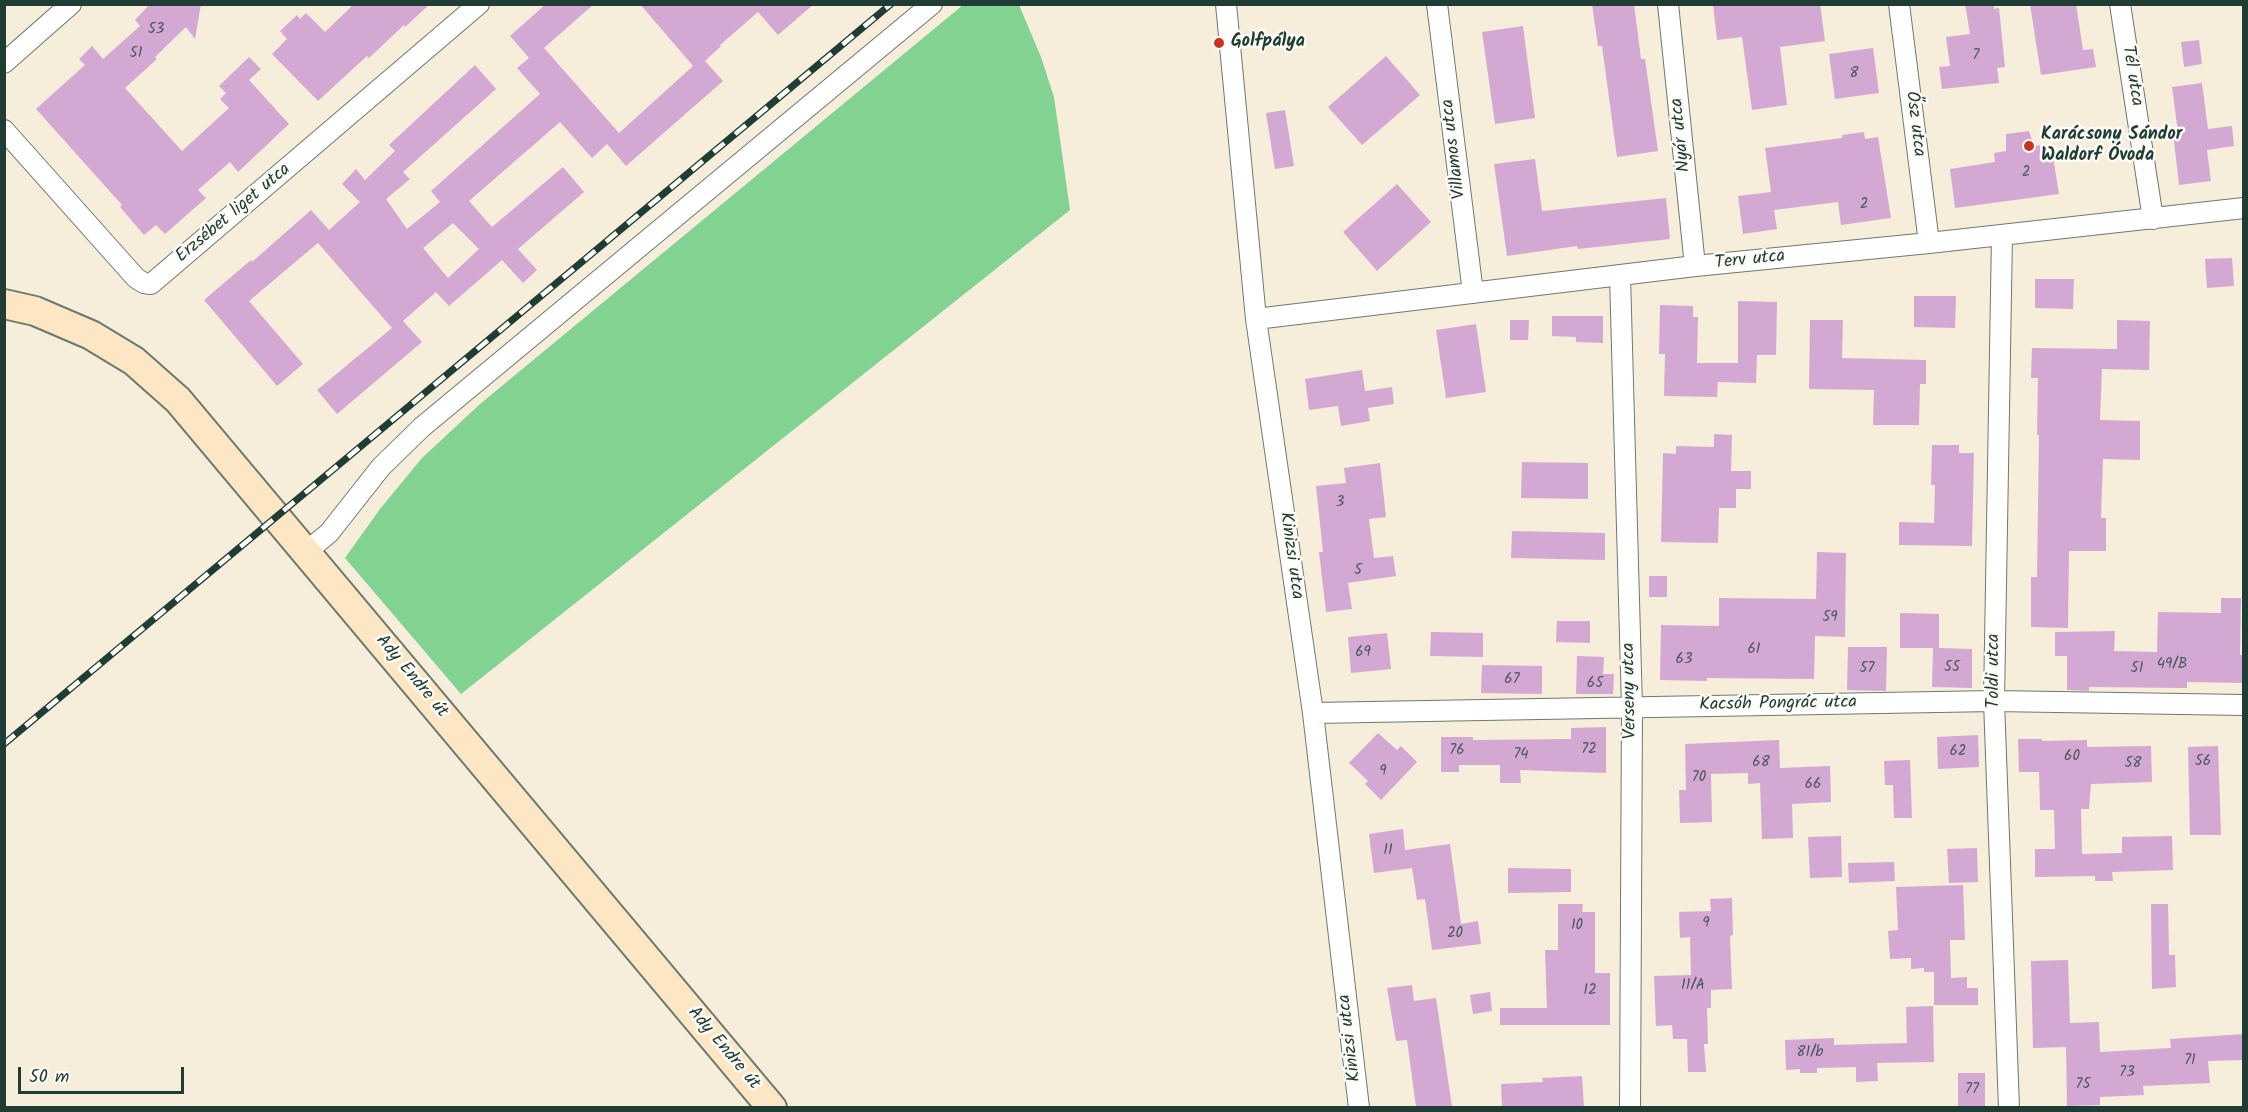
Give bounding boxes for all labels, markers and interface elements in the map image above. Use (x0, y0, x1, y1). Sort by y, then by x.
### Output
house number: 53 (148, 21, 164, 39)
place label: Golfpálya (1231, 32, 1305, 54)
marker: Golfpálya (1212, 36, 1226, 50)
street label: Tél utca (2116, 44, 2146, 108)
house number: 51 (130, 45, 142, 63)
house number: 7 (1973, 47, 1979, 65)
house number: 8 (1849, 65, 1859, 83)
street label: Ősz utca (1899, 90, 1929, 158)
street label: Nyár utca (1667, 97, 1697, 173)
street label: Villamos utca (1438, 98, 1472, 200)
place label: Karácsony Sándor Waldorf Óvoda (2041, 125, 2182, 168)
marker: Karácsony Sándor Waldorf Óvoda (2022, 139, 2036, 153)
street label: Erzsébet liget utca (172, 160, 296, 268)
house number: 2 (2022, 164, 2030, 182)
house number: 2 (1860, 196, 1868, 214)
street label: Terv utca (1714, 247, 1786, 275)
house number: 3 (1336, 494, 1344, 512)
street label: Kinizsi utca (1273, 511, 1307, 601)
house number: 5 (1354, 562, 1362, 580)
house number: 59 (1822, 609, 1838, 627)
street label: Ady Endre út (370, 631, 452, 723)
street label: Toldi utca (1984, 634, 2006, 708)
house number: 61 (1747, 641, 1761, 659)
street label: Verseny utca (1619, 642, 1643, 740)
house number: 69 (1355, 644, 1371, 662)
house number: 63 (1676, 651, 1692, 669)
house number: 49/B (2157, 656, 2187, 674)
house number: 55 (1944, 659, 1960, 677)
house number: 57 (1860, 660, 1874, 678)
house number: 51 (2131, 660, 2143, 678)
house number: 67 (1504, 671, 1520, 689)
house number: 65 (1587, 675, 1603, 693)
street label: Kacsóh Pongrác utca (1699, 693, 1857, 717)
house number: 72 (1581, 741, 1597, 759)
house number: 76 (1449, 742, 1465, 760)
house number: 62 (1949, 743, 1967, 761)
house number: 74 (1513, 746, 1529, 764)
house number: 60 (2064, 748, 2080, 766)
house number: 56 (2195, 753, 2211, 771)
house number: 68 (1752, 754, 1770, 772)
house number: 58 (2124, 755, 2142, 773)
house number: 9 (1379, 763, 1387, 781)
house number: 70 (1692, 769, 1706, 787)
house number: 66 (1805, 776, 1821, 794)
house number: 11 (1383, 842, 1393, 860)
house number: 9 (1702, 915, 1710, 933)
house number: 10 (1571, 917, 1583, 935)
house number: 20 (1447, 925, 1463, 943)
house number: 11/A (1681, 977, 1705, 995)
house number: 12 (1583, 982, 1597, 1000)
street label: Kinizsi utca (1335, 993, 1367, 1083)
street label: Ady Endre út (682, 1003, 764, 1095)
house number: 81/b (1797, 1044, 1823, 1062)
house number: 71 (2184, 1052, 2196, 1070)
scale bar (21, 1055, 188, 1093)
text: 50 m (29, 1063, 69, 1092)
house number: 73 (2119, 1064, 2135, 1082)
house number: 75 (2076, 1076, 2090, 1094)
house number: 77 (1965, 1081, 1979, 1099)

